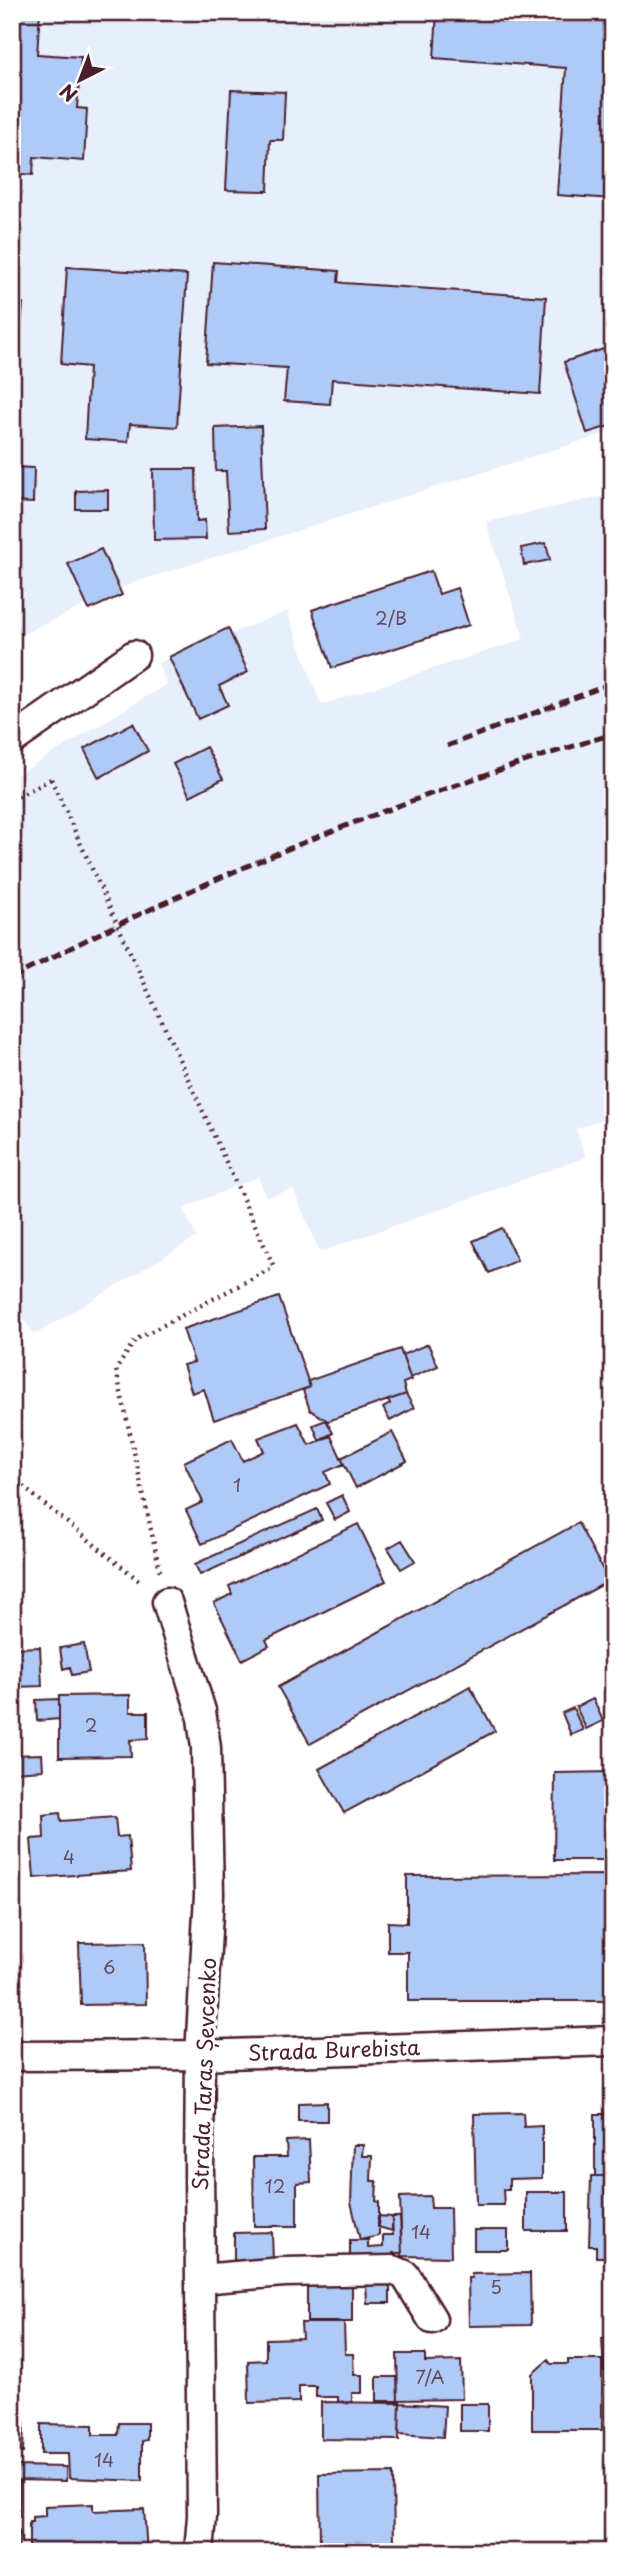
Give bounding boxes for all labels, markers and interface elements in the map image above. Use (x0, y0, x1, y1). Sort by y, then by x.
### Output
north arrow (46, 46, 116, 116)
text: N (53, 78, 83, 109)
house number: 2/B (375, 604, 407, 631)
house number: 1 (233, 1471, 241, 1498)
house number: 2 (85, 1711, 97, 1738)
house number: 4 (63, 1843, 75, 1870)
house number: 6 (103, 1953, 115, 1980)
street label: Strada Taras Șevcenko (183, 1957, 223, 2191)
street label: Strada Burebista (247, 2030, 421, 2068)
house number: 12 (265, 2172, 285, 2199)
house number: 14 (411, 2218, 431, 2245)
house number: 5 (490, 2273, 502, 2300)
house number: 7/A (415, 2363, 445, 2390)
house number: 14 (94, 2446, 114, 2473)

